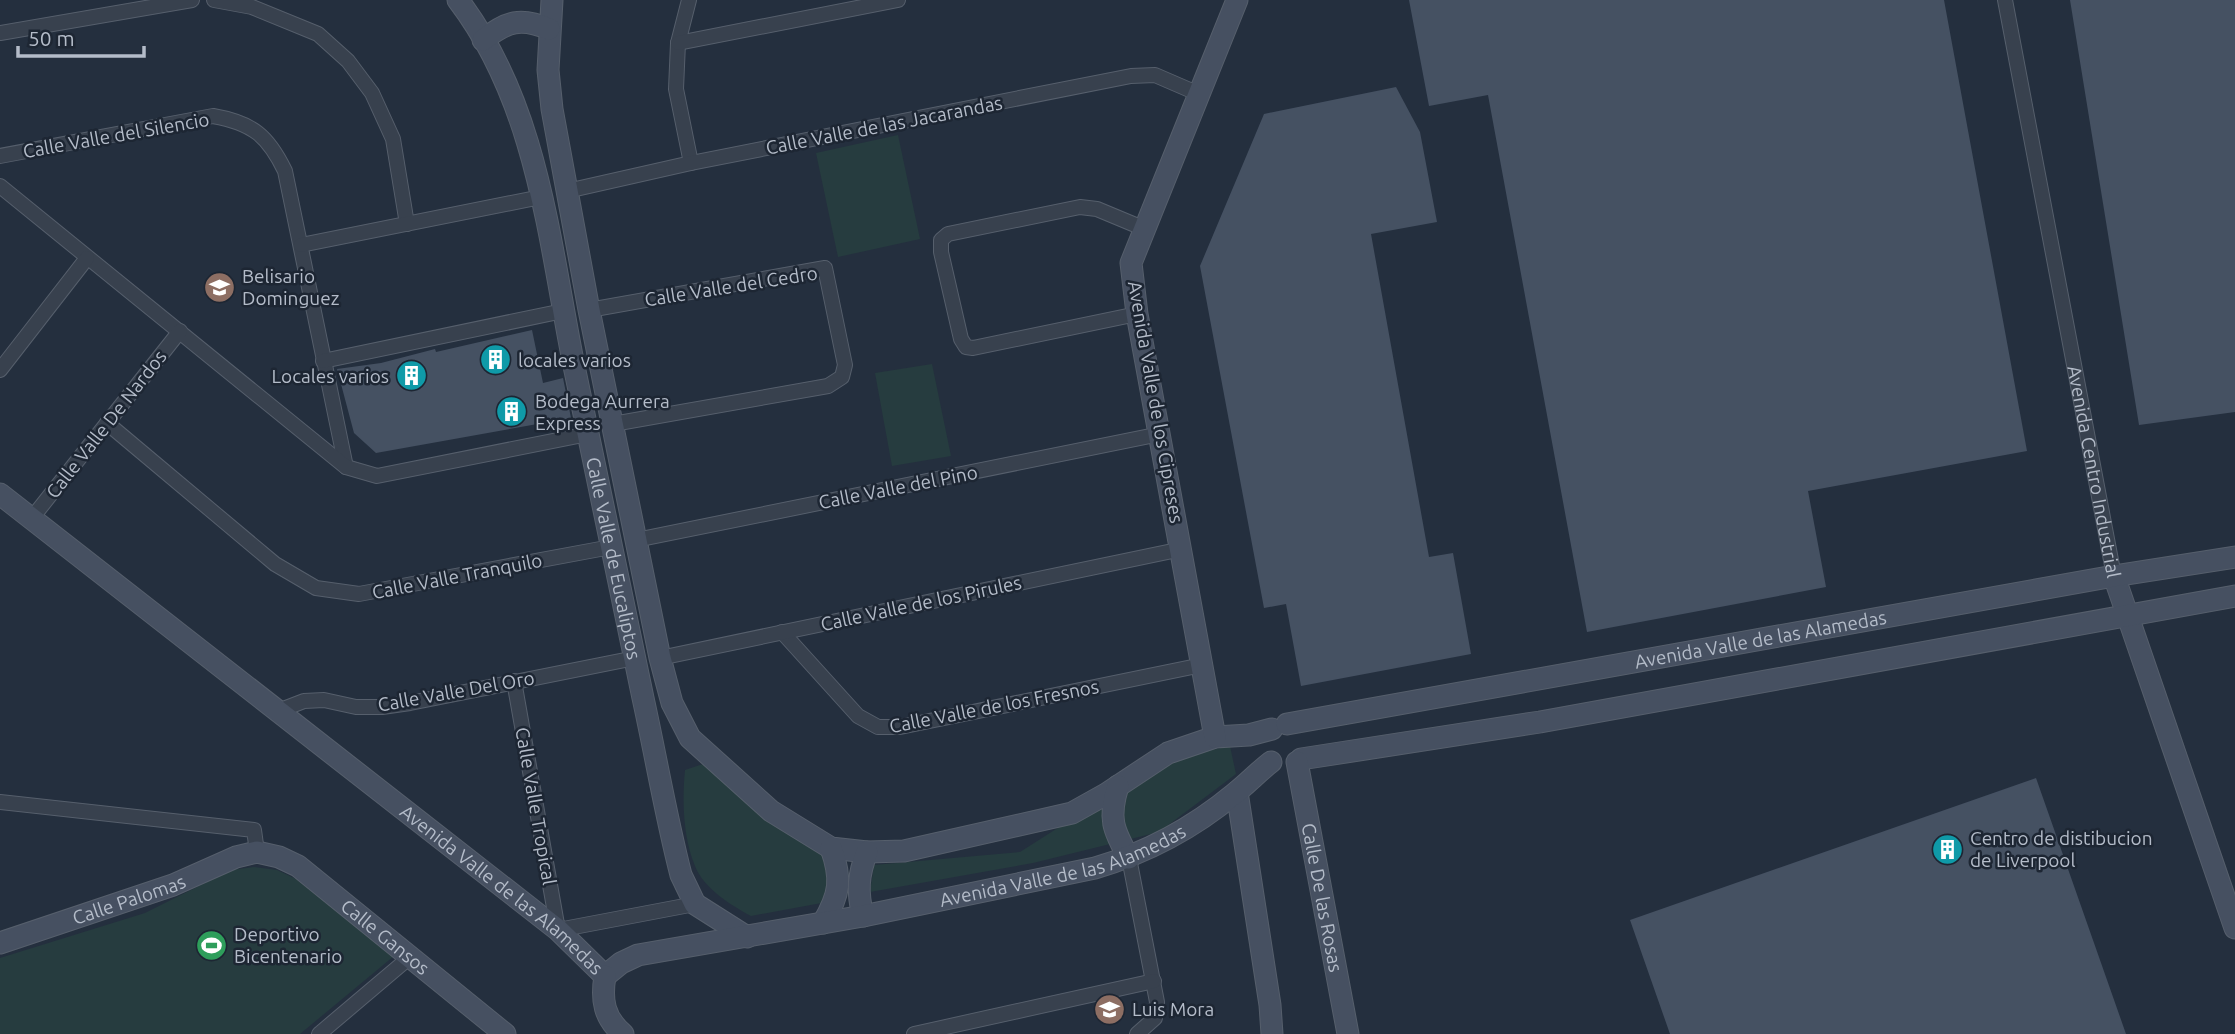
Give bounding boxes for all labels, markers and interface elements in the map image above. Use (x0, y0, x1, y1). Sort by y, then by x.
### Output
scale bar (18, 14, 144, 58)
text: 50 m (28, 26, 75, 50)
street label: Calle Valle de las Jacarandas (764, 91, 1004, 159)
street label: Calle Valle del Silencio (21, 108, 211, 162)
street label: Calle Valle del Cedro (643, 261, 819, 311)
place label: Belisario Dominguez (242, 265, 340, 309)
school or university icon: Belisario Dominguez (202, 270, 236, 304)
street label: Avenida Valle de los Cipreses (1124, 279, 1188, 525)
building icon: locales varios (478, 343, 512, 377)
street label: Calle Valle De Nardos (41, 346, 171, 502)
place label: locales varios (518, 349, 631, 371)
building icon: Locales varios (395, 359, 429, 393)
street label: Avenida Centro Industrial (2063, 364, 2125, 580)
place label: Locales varios (271, 365, 389, 387)
place label: Bodega Aurrera Express (535, 390, 670, 434)
building icon: Bodega Aurrera Express (495, 395, 529, 429)
street label: Calle Valle de Eucaliptos (582, 455, 646, 661)
street label: Calle Valle del Pino (817, 461, 979, 513)
street label: Calle Valle Tranquilo (370, 549, 544, 603)
street label: Calle Valle de los Pirules (818, 571, 1024, 635)
street label: Avenida Valle de las Alamedas (1633, 606, 1888, 673)
street label: Calle Valle Del Oro (376, 666, 536, 716)
street label: Calle Valle de los Fresnos (887, 675, 1101, 737)
street label: Calle Valle Tropical (511, 725, 561, 887)
street label: Avenida Valle de las Alamedas (396, 800, 608, 979)
street label: Avenida Valle de las Alamedas (938, 820, 1189, 911)
street label: Calle De las Rosas (1298, 821, 1347, 974)
place label: Centro de distibucion de Liverpool (1970, 827, 2152, 871)
building icon: Centro de distibucion de Liverpool (1930, 832, 1964, 866)
street label: Calle Palomas (70, 870, 189, 929)
street label: Calle Gansos (337, 895, 434, 979)
place label: Deportivo Bicentenario (234, 923, 342, 967)
sports icon: Deportivo Bicentenario (194, 928, 228, 962)
school or university icon: Luis Mora (1092, 992, 1126, 1026)
place label: Luis Mora (1132, 998, 1214, 1020)

